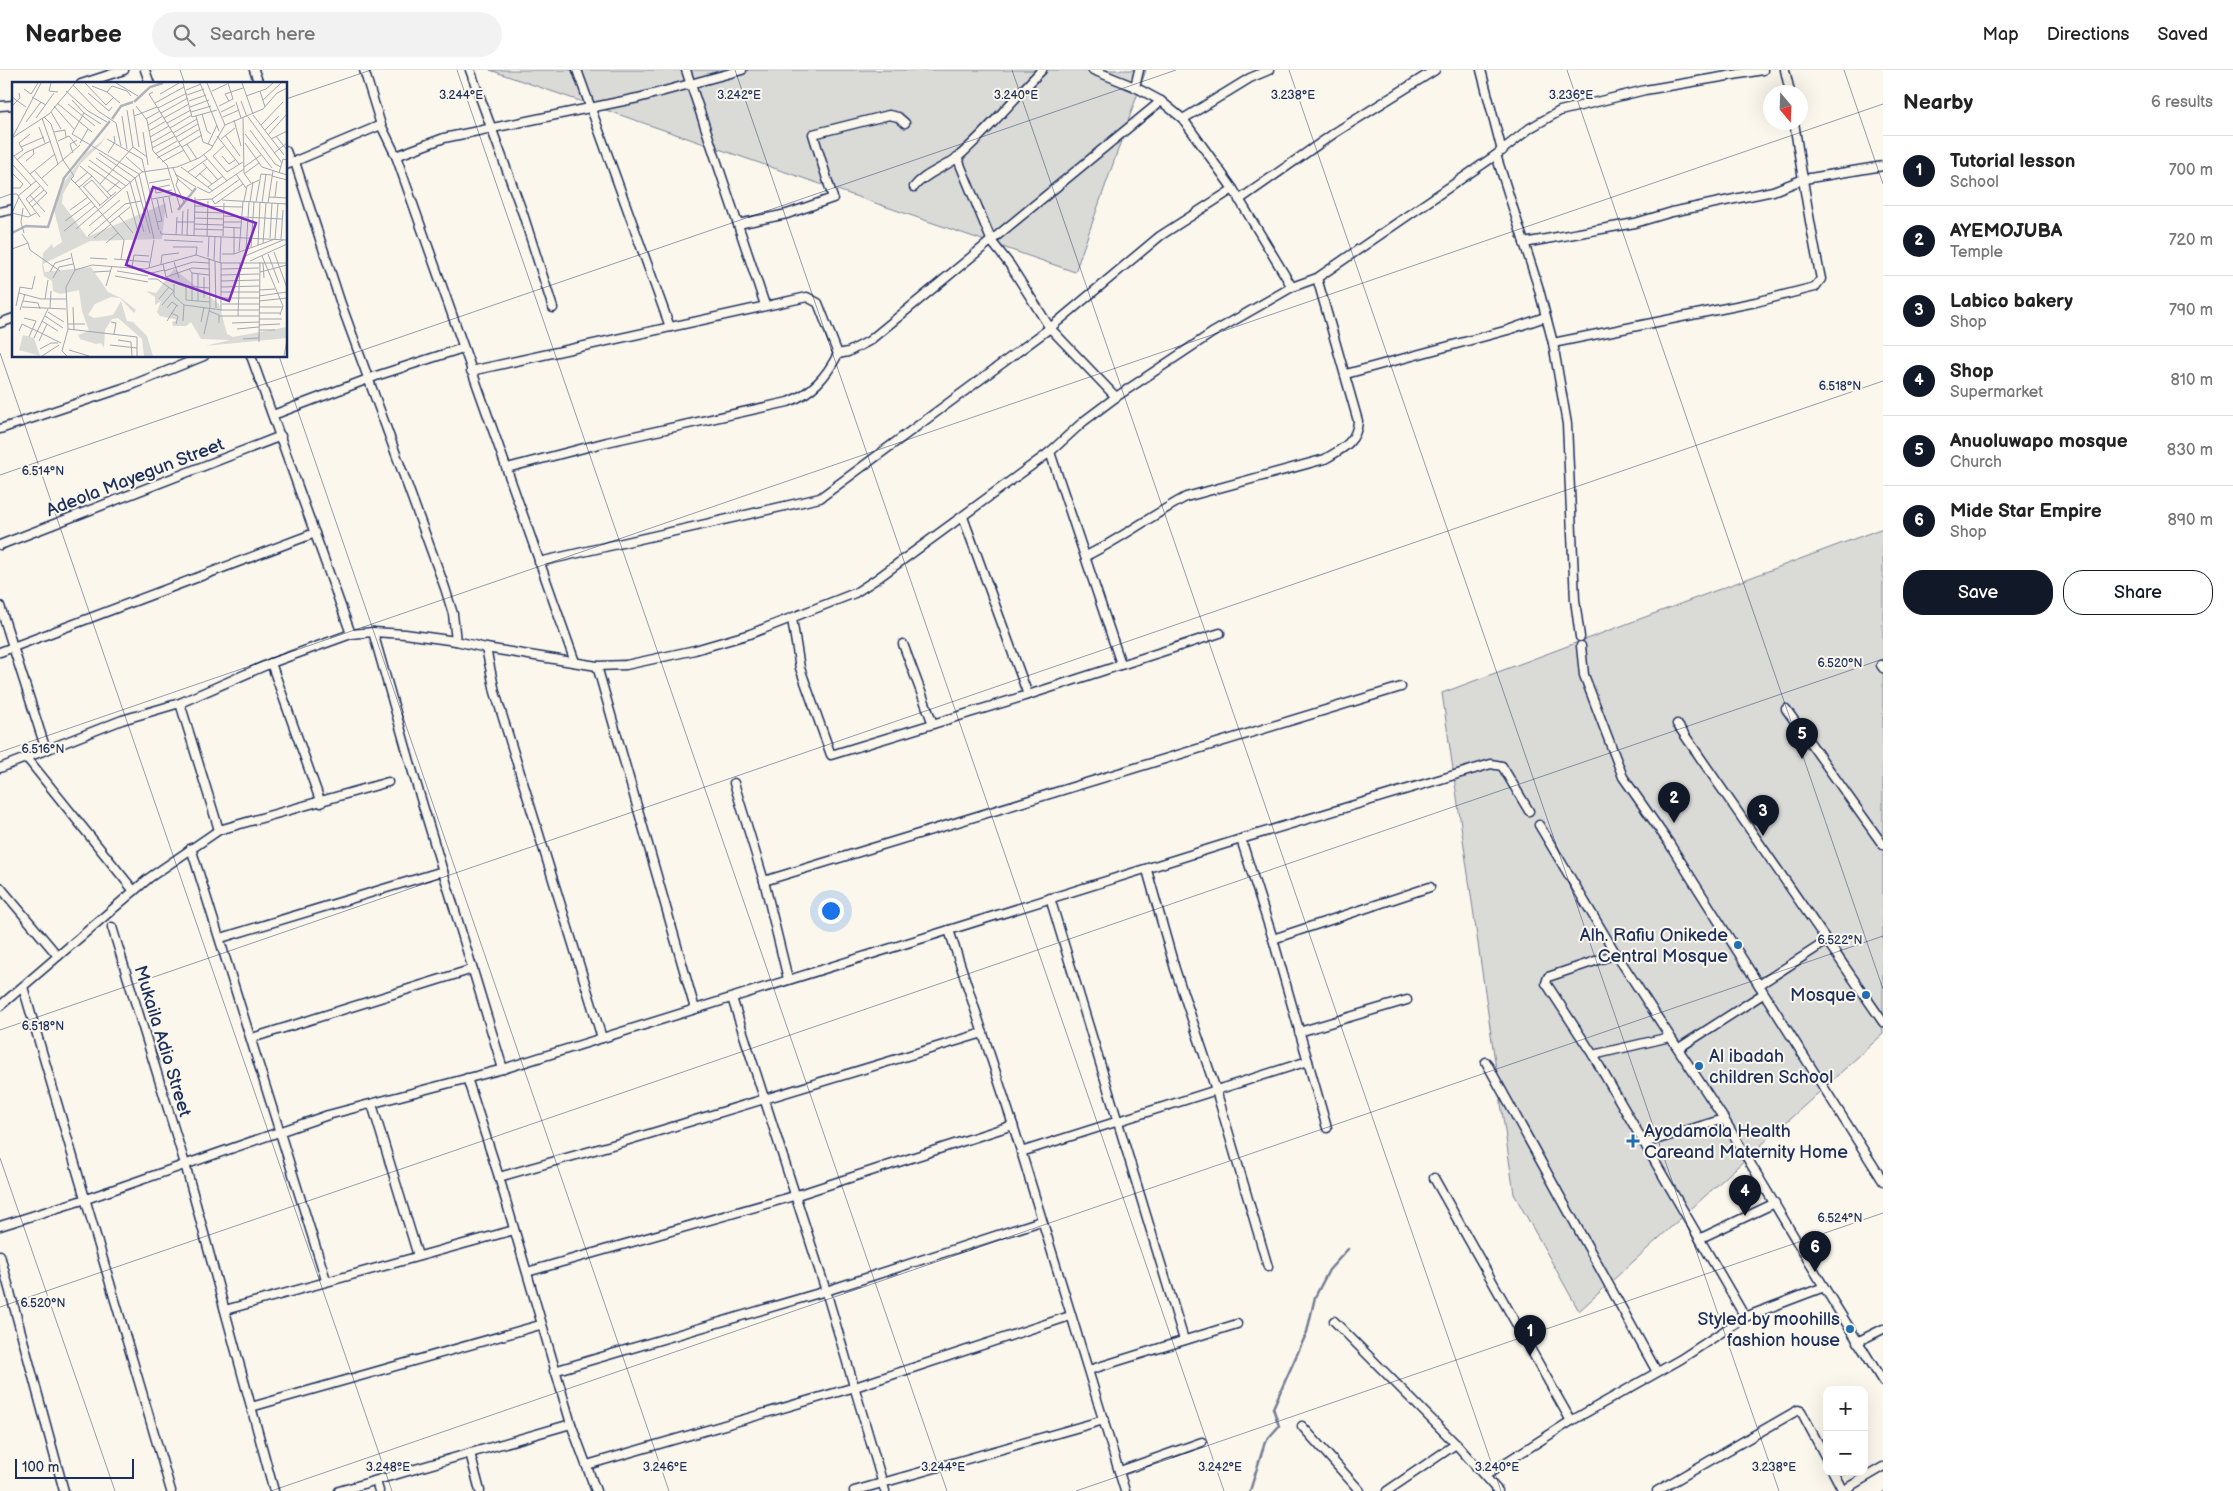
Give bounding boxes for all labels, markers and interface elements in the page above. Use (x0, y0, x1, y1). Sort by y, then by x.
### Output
search box (152, 12, 502, 57)
text: Nearbee (25, 20, 122, 49)
icon: search (170, 21, 198, 49)
text: Search here (210, 23, 315, 46)
text: Map (1983, 24, 2019, 45)
text: Directions (2047, 24, 2129, 45)
text: Saved (2157, 24, 2208, 45)
inset map (12, 82, 288, 358)
north arrow (1763, 85, 1808, 130)
text: 3.244°E (439, 88, 483, 103)
text: 3.242°E (717, 88, 761, 103)
text: 3.240°E (994, 88, 1038, 103)
text: 3.238°E (1271, 88, 1315, 103)
text: 3.236°E (1549, 88, 1593, 103)
text: Nearby (1903, 90, 1973, 115)
text: 6 results (2151, 93, 2213, 112)
text: Tutorial lesson (1950, 150, 2075, 173)
text: 1 (1916, 161, 1922, 180)
text: 700 m (2169, 161, 2213, 180)
text: School (1950, 173, 1999, 192)
text: AYEMOJUBA (1950, 220, 2062, 243)
text: 2 (1914, 231, 1924, 250)
text: 720 m (2169, 231, 2213, 250)
text: Temple (1950, 243, 2003, 262)
text: Labico bakery (1950, 290, 2073, 313)
text: 3 (1914, 301, 1924, 320)
text: 790 m (2169, 301, 2213, 320)
text: Shop (1950, 313, 1987, 332)
text: Shop (1950, 360, 1994, 383)
text: 4 (1914, 371, 1924, 390)
text: 810 m (2171, 371, 2213, 390)
text: 6.518°N (1819, 379, 1861, 394)
text: Supermarket (1950, 383, 2043, 402)
text: Anuoluwapo mosque (1950, 430, 2128, 453)
street label: Adeola Mayegun Street (43, 434, 227, 521)
text: 5 (1914, 441, 1924, 460)
text: 830 m (2167, 441, 2213, 460)
text: Church (1950, 453, 2002, 472)
text: 6.514°N (22, 464, 64, 479)
text: Mide Star Empire (1950, 500, 2102, 523)
text: 6 (1914, 511, 1924, 530)
text: 890 m (2167, 511, 2213, 530)
text: Shop (1950, 523, 1987, 542)
button: Save (1903, 570, 2053, 615)
button: Share (2063, 570, 2213, 615)
text: 6.520°N (1817, 656, 1863, 671)
pin: 5 (1786, 718, 1818, 759)
text: 6.516°N (22, 742, 64, 757)
pin: 2 (1658, 782, 1690, 823)
pin: 3 (1747, 795, 1779, 836)
your location (818, 898, 844, 924)
place label: Alh. Rafiu Onikede Central Mosque (1580, 925, 1728, 967)
text: 6.522°N (1818, 933, 1862, 948)
marker: Alh. Rafiu Onikede Central Mosque (1732, 939, 1744, 951)
street label: Mukaila Adio Street (130, 963, 196, 1120)
place label: Mosque (1790, 985, 1856, 1006)
marker: Mosque (1860, 989, 1872, 1001)
text: 6.518°N (22, 1019, 64, 1034)
place label: Al ibadah children School (1709, 1046, 1833, 1088)
marker: Al ibadah children School (1693, 1060, 1705, 1072)
place label: Ayodamola Health Careand Maternity Home (1644, 1121, 1848, 1163)
marker: Ayodamola Health Careand Maternity Home (1626, 1134, 1640, 1148)
pin: 4 (1729, 1175, 1761, 1216)
text: 6.524°N (1818, 1211, 1862, 1226)
pin: 6 (1799, 1231, 1831, 1272)
text: 6.520°N (20, 1296, 66, 1311)
place label: Styled by moohills fashion house (1698, 1309, 1840, 1351)
pin: 1 (1514, 1315, 1546, 1356)
marker: Styled by moohills fashion house (1844, 1323, 1856, 1335)
map controls (1823, 1386, 1868, 1476)
button: + (1823, 1386, 1868, 1431)
button: − (1823, 1431, 1868, 1476)
scale bar (15, 1456, 134, 1479)
text: 100 m (22, 1459, 59, 1476)
text: 3.248°E (366, 1460, 410, 1475)
text: 3.246°E (643, 1460, 687, 1475)
text: 3.244°E (921, 1460, 965, 1475)
text: 3.242°E (1198, 1460, 1242, 1475)
text: 3.240°E (1475, 1460, 1519, 1475)
text: 3.238°E (1752, 1460, 1796, 1475)

